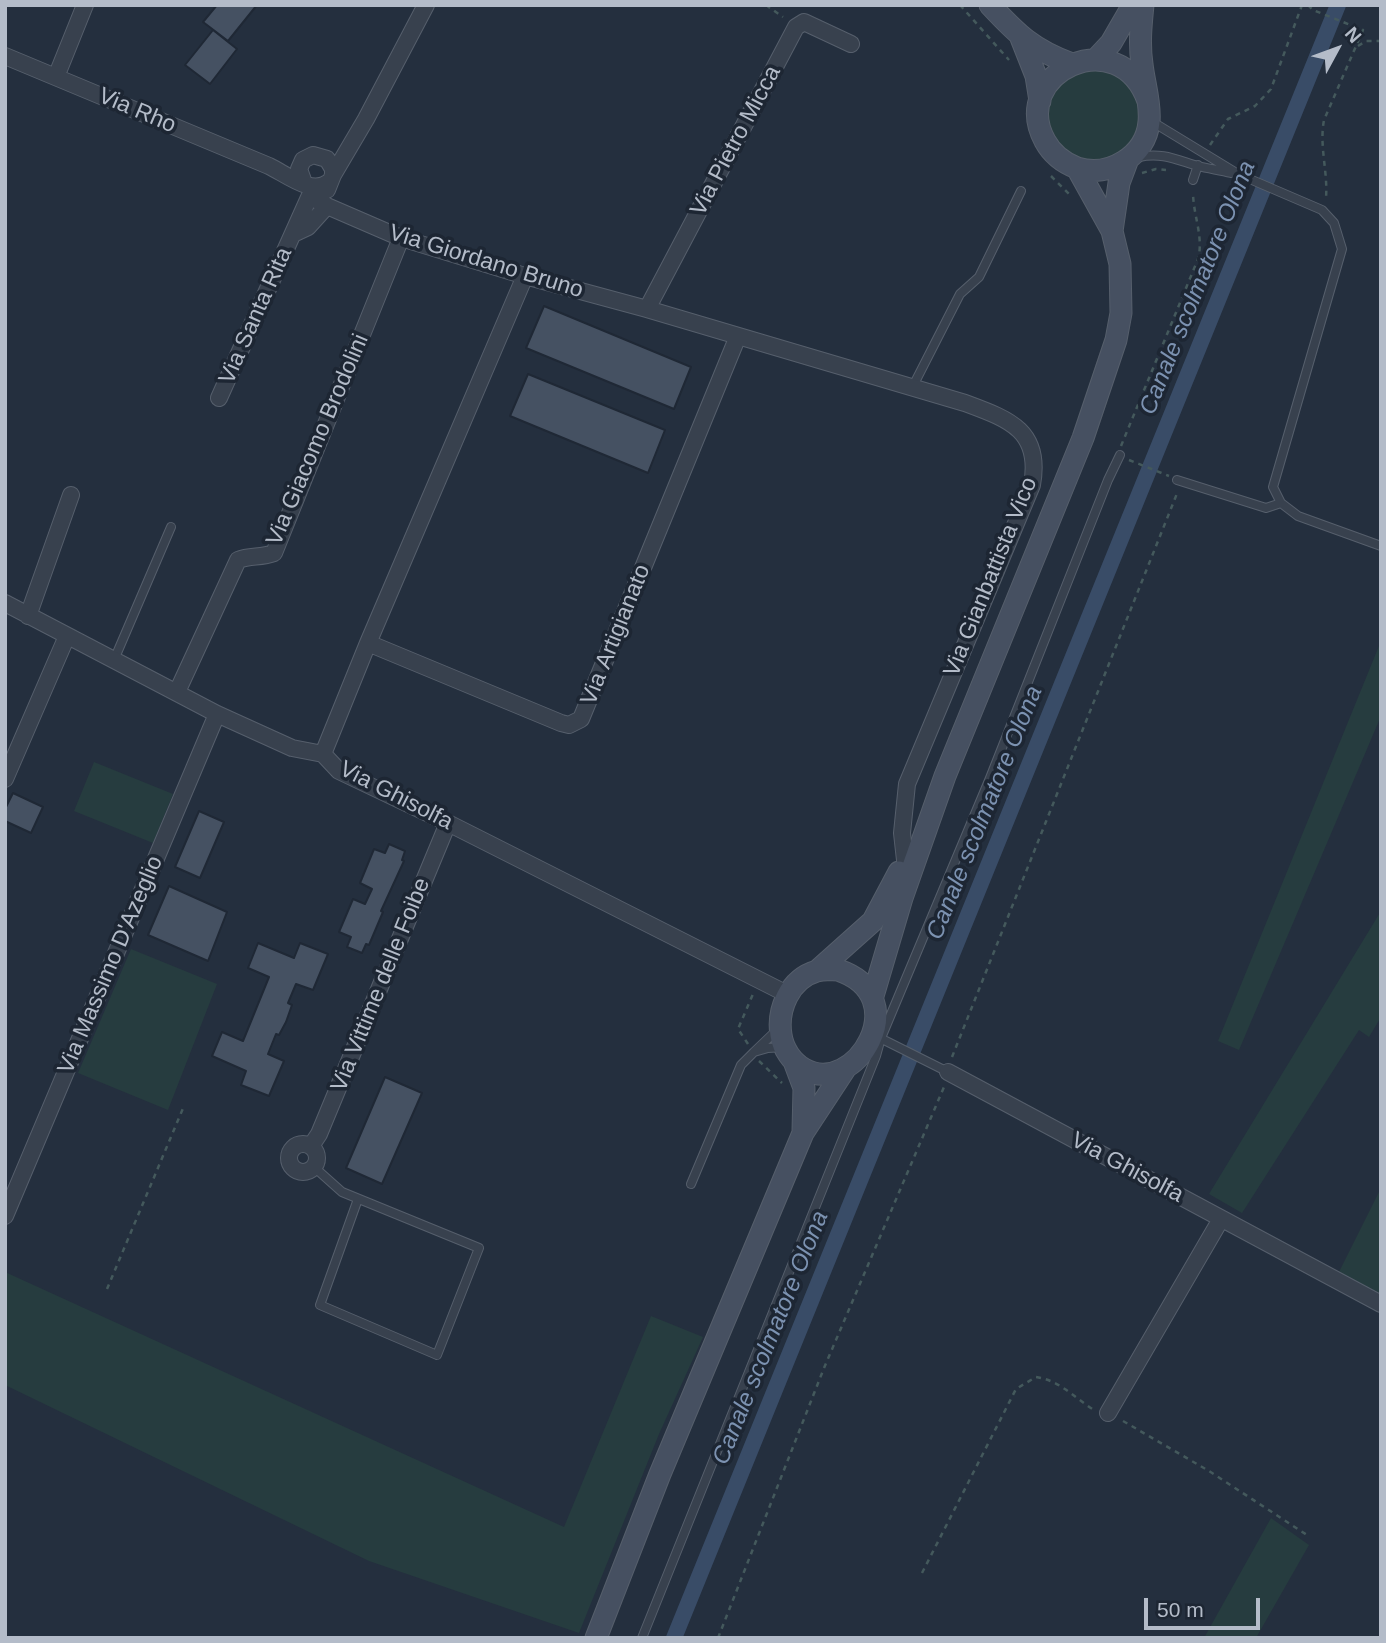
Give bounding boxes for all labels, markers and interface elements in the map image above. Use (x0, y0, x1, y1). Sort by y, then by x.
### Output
north arrow (1302, 14, 1372, 84)
text: N (1341, 23, 1366, 47)
street label: Via Pietro Micca (685, 61, 787, 221)
street label: Via Rho (94, 82, 180, 140)
water label: Canale scolmatore Olona (1134, 157, 1262, 419)
street label: Via Giordano Bruno (386, 219, 586, 305)
street label: Via Santa Rita (214, 243, 298, 389)
street label: Via Giacomo Brodolini (261, 330, 375, 550)
street label: Via Gianbattista Vico (938, 473, 1044, 681)
street label: Via Artigianato (575, 561, 657, 709)
water label: Canale scolmatore Olona (921, 682, 1049, 944)
street label: Via Ghisolfa (335, 756, 457, 836)
street label: Via Massimo D'Azeglio (53, 852, 169, 1078)
street label: Via Vittime delle Foibe (325, 874, 437, 1096)
street label: Via Ghisolfa (1066, 1127, 1188, 1209)
water label: Canale scolmatore Olona (707, 1207, 835, 1469)
scale bar (1148, 1584, 1264, 1628)
text: 50 m (1157, 1598, 1204, 1621)

